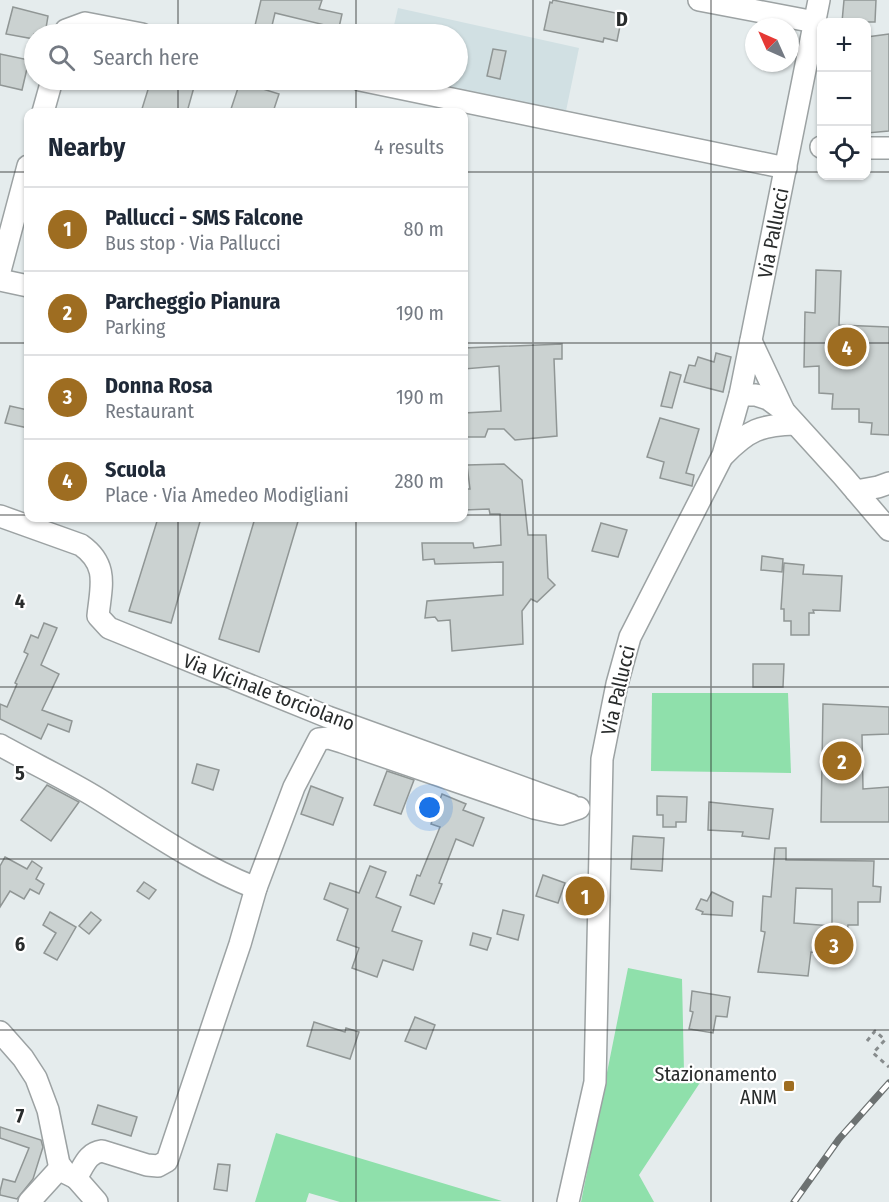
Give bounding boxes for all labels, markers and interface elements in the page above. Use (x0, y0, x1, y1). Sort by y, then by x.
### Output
text: D (616, 7, 628, 31)
north arrow (745, 18, 799, 72)
map controls (817, 18, 871, 180)
button: + (817, 18, 871, 72)
search box (24, 24, 468, 90)
icon: search (45, 41, 78, 74)
text: Search here (93, 44, 199, 71)
button: − (817, 72, 871, 126)
button: locate (817, 126, 871, 180)
text: Nearby (48, 132, 125, 163)
text: 4 results (374, 135, 444, 159)
street label: Via Pallucci (752, 186, 794, 280)
text: Pallucci - SMS Falcone (105, 204, 303, 231)
text: 1 (63, 217, 72, 241)
text: 80 m (404, 217, 444, 241)
text: Bus stop · Via Pallucci (105, 231, 281, 255)
text: Parcheggio Pianura (105, 288, 280, 315)
text: 2 (63, 301, 72, 325)
text: 190 m (396, 301, 444, 325)
text: Parking (105, 315, 166, 339)
pin: 4 (828, 324, 866, 370)
text: Donna Rosa (105, 372, 213, 399)
text: 3 (63, 385, 72, 409)
text: 190 m (396, 385, 444, 409)
text: Restaurant (105, 399, 194, 423)
text: Scuola (105, 456, 166, 483)
text: 4 (62, 469, 73, 493)
text: 280 m (395, 469, 444, 493)
text: Place · Via Amedeo Modigliani (105, 483, 349, 507)
text: 4 (15, 589, 25, 613)
street label: Via Pallucci (596, 643, 640, 737)
street label: Via Vicinale torciolano (180, 648, 358, 736)
pin: 2 (822, 738, 862, 783)
text: 5 (15, 761, 25, 785)
your location (415, 793, 444, 822)
pin: 1 (566, 874, 604, 918)
pin: 3 (814, 922, 854, 968)
text: 6 (15, 932, 25, 956)
place label: Stazionamento ANM (655, 1062, 777, 1109)
marker: Stazionamento ANM (782, 1079, 796, 1093)
text: 7 (16, 1104, 25, 1128)

